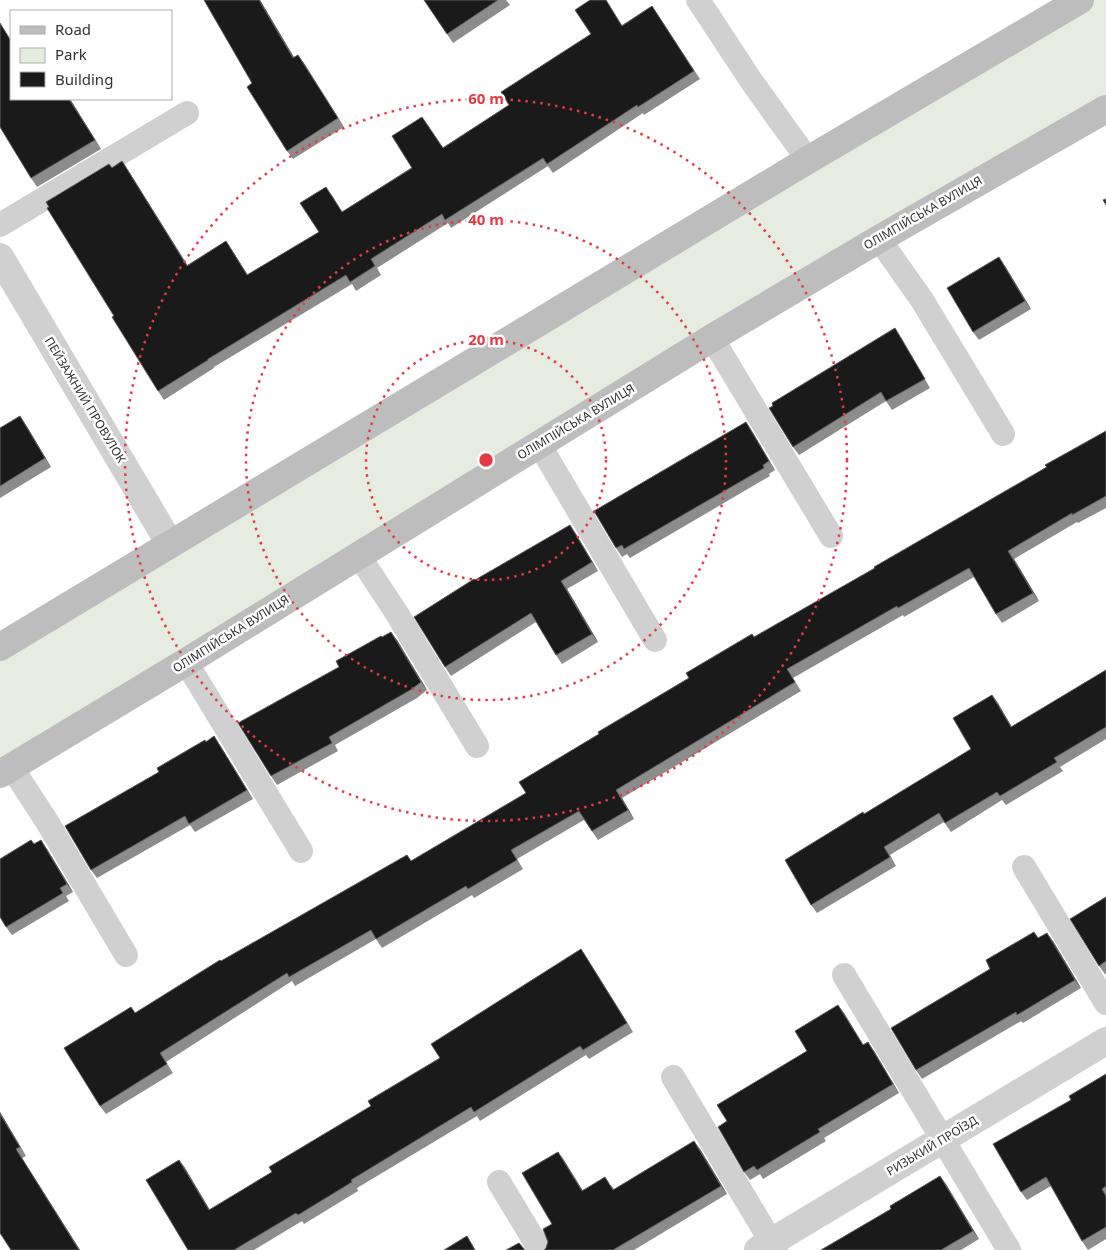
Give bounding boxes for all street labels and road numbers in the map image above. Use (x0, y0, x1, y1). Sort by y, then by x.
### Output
street label: ОЛІМПІЙСЬКА ВУЛИЦЯ (860, 172, 985, 254)
street label: ПЕЙЗАЖНИЙ ПРОВУЛОК (41, 333, 130, 466)
street label: ОЛІМПІЙСЬКА ВУЛИЦЯ (514, 380, 638, 463)
street label: ОЛІМПІЙСЬКА ВУЛИЦЯ (169, 591, 292, 676)
street label: РИЗЬКИЙ ПРОЇЗД (883, 1111, 981, 1180)

